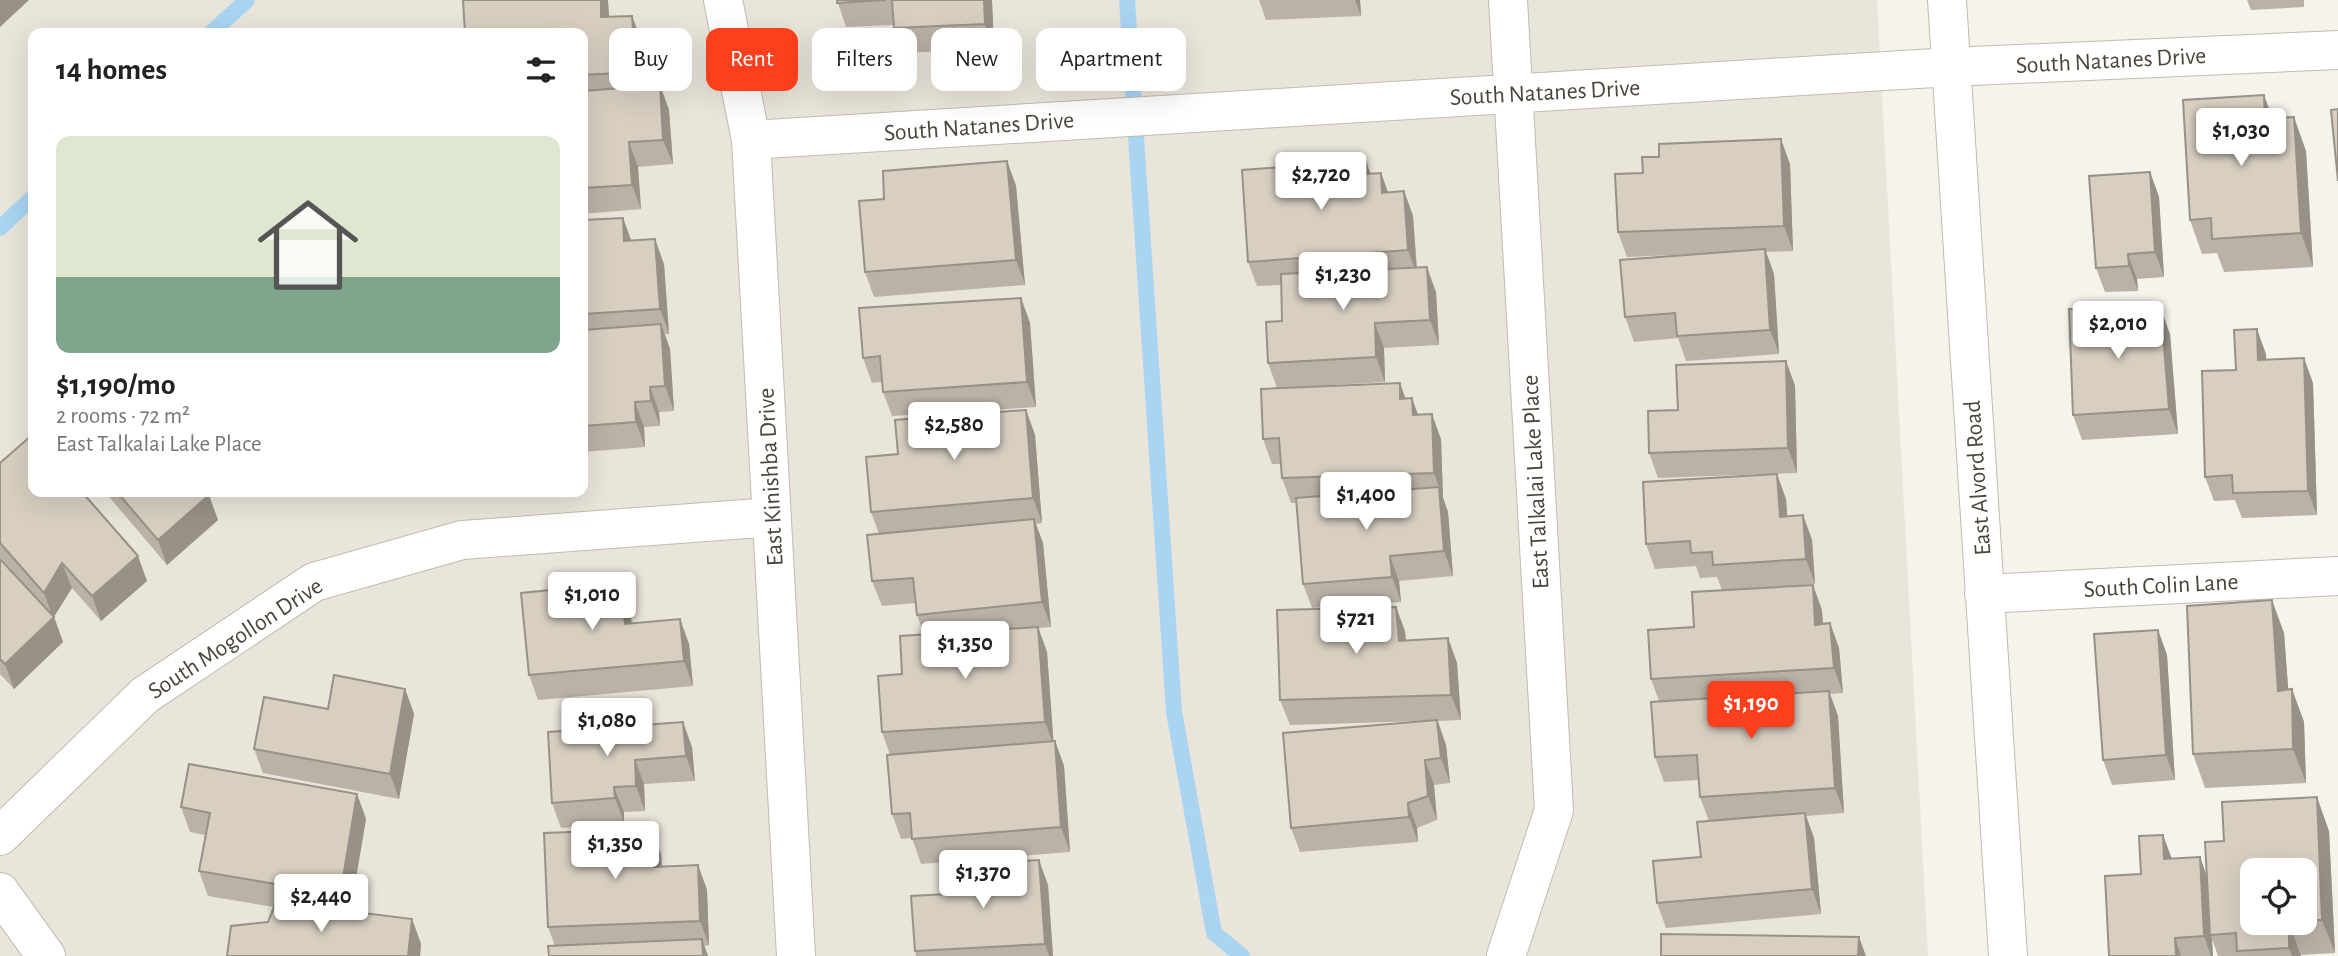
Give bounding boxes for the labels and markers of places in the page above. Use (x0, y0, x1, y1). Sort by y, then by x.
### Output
pin: $1,030 (2184, 108, 2298, 168)
pin: $2,720 (1264, 152, 1378, 212)
pin: $1,230 (1286, 252, 1400, 312)
pin: $2,010 (2061, 302, 2175, 361)
pin: $2,580 (897, 402, 1011, 462)
pin: $1,400 (1309, 472, 1423, 532)
pin: $1,010 (535, 572, 649, 632)
pin: $721 (1315, 596, 1397, 656)
pin: $1,350 (908, 622, 1022, 681)
pin: $1,190 (1694, 682, 1808, 741)
pin: $1,080 (550, 698, 664, 758)
pin: $1,350 (558, 822, 672, 881)
pin: $1,370 (926, 850, 1040, 910)
pin: $2,440 (264, 874, 378, 934)

